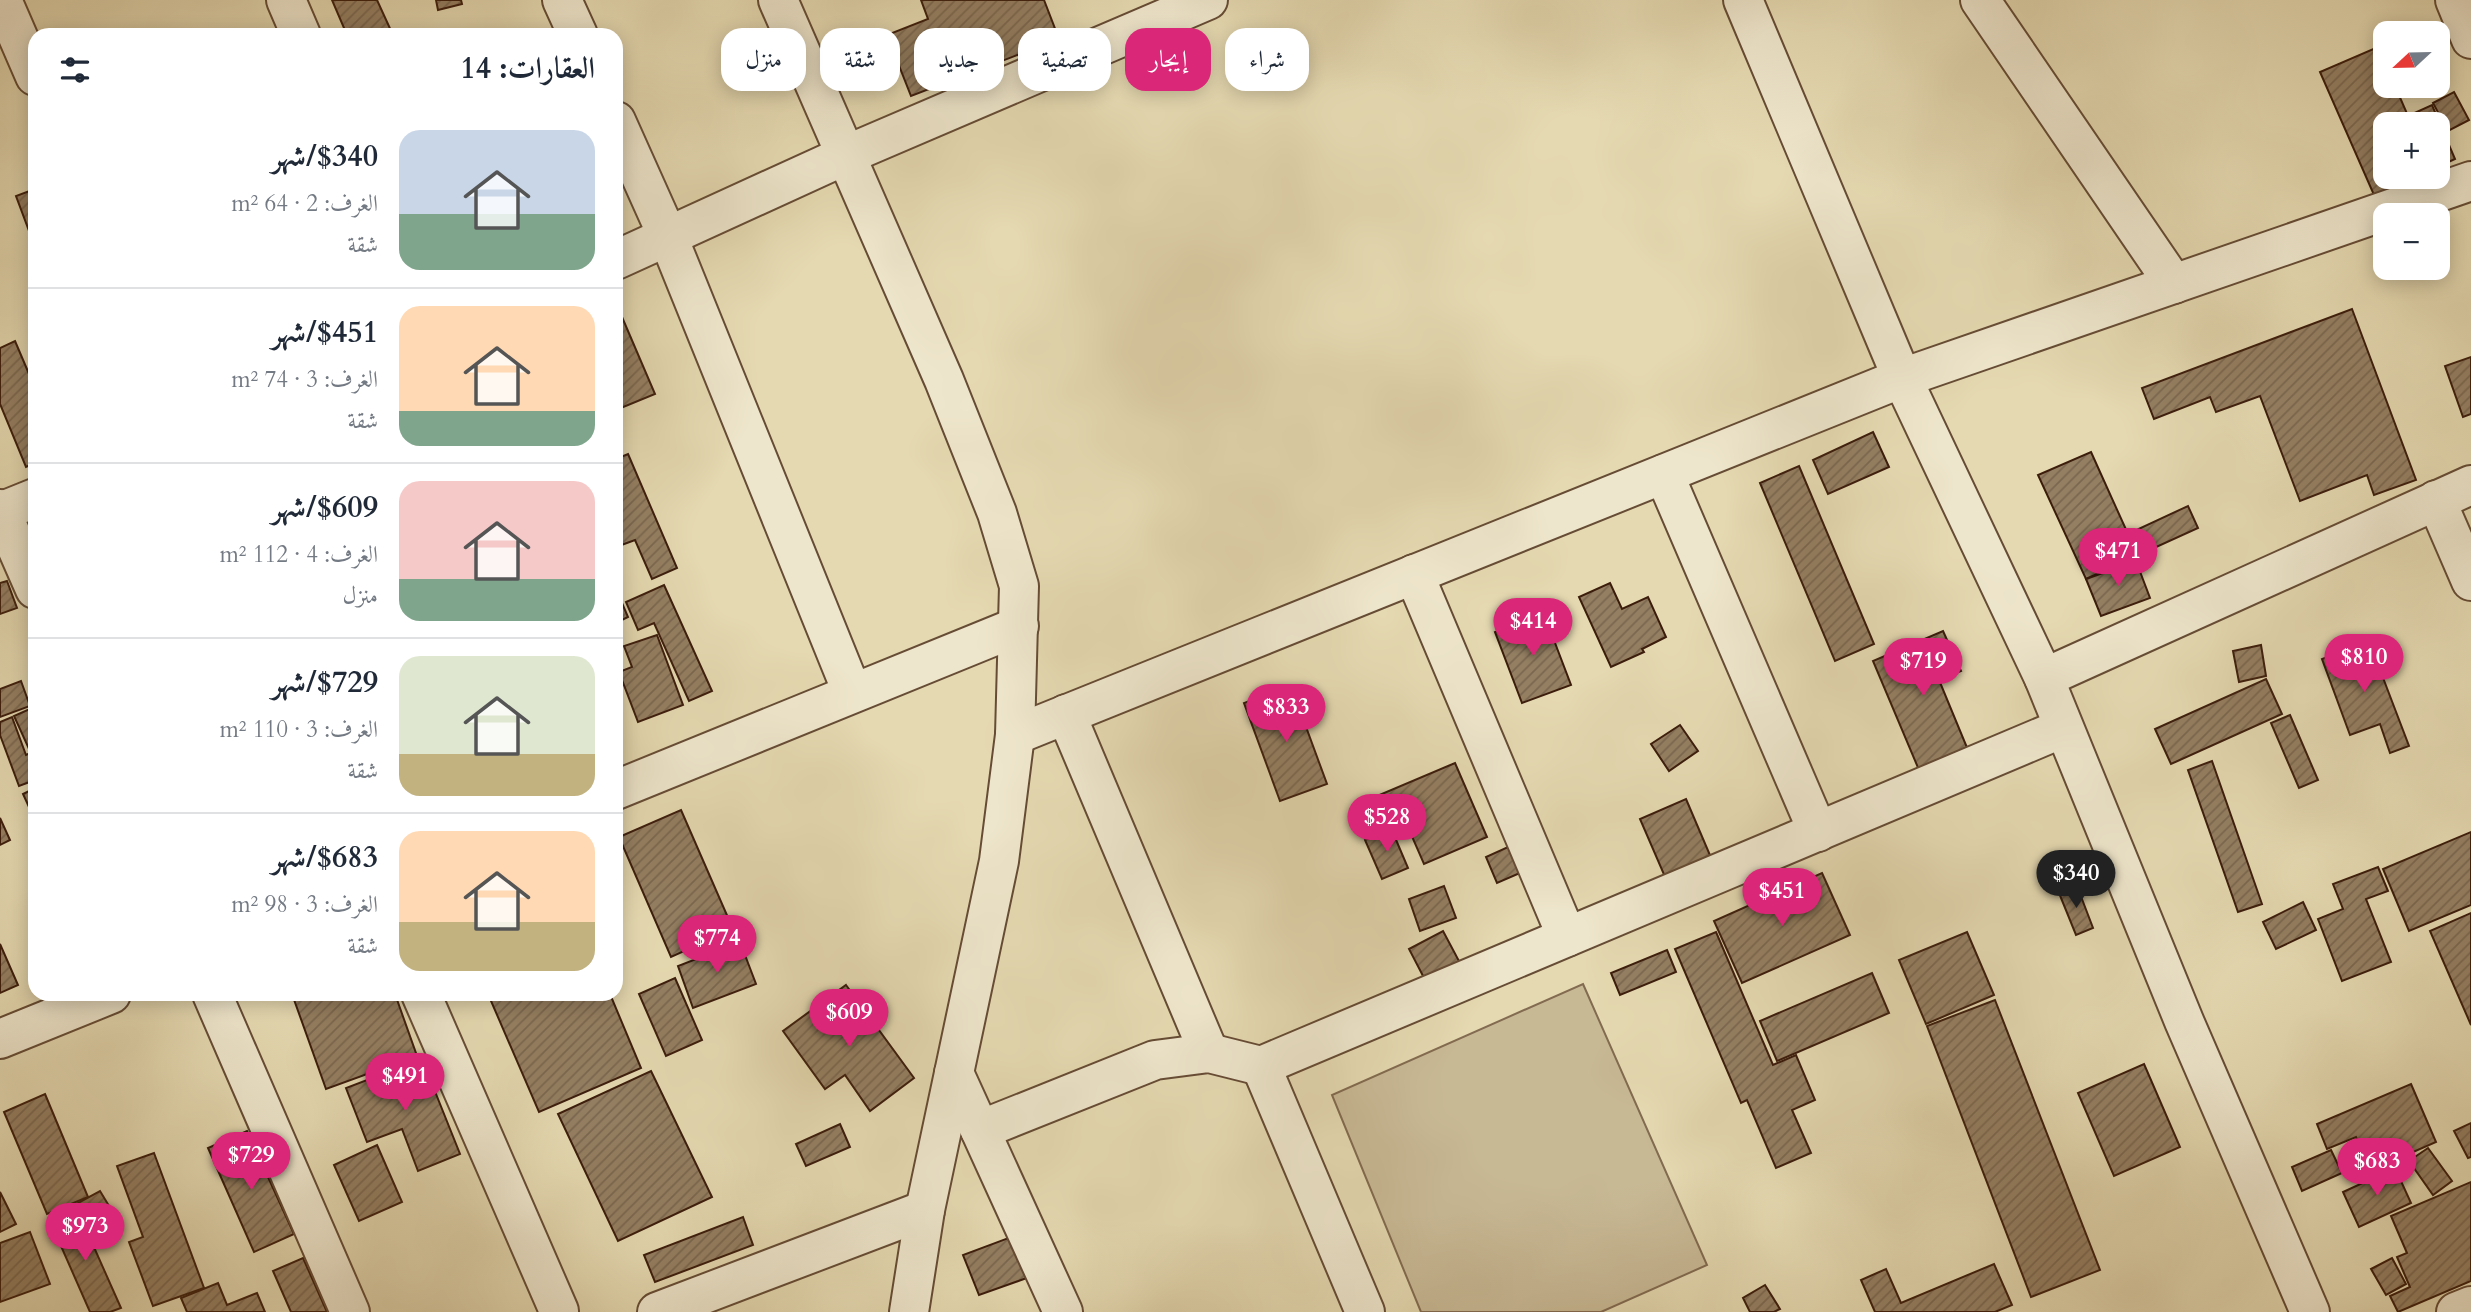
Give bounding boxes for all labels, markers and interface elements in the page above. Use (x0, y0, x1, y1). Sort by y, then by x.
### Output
north arrow (2373, 21, 2450, 98)
map controls (2373, 21, 2450, 280)
chip: منزل (721, 28, 806, 91)
chip: شقة (820, 28, 900, 91)
chip: جديد (914, 28, 1004, 91)
chip: تصفية (1018, 28, 1111, 91)
chip: إيجار (1125, 28, 1211, 91)
chip: شراء (1225, 28, 1309, 91)
text: العقارات: 14 (460, 48, 595, 89)
icon: filters (56, 51, 94, 89)
button: + (2373, 112, 2450, 189)
text: $340/شهر (272, 136, 378, 177)
icon: home (455, 158, 539, 242)
text: الغرف: 2 · 64 m² (231, 188, 378, 219)
button: − (2373, 203, 2450, 280)
text: شقة (348, 229, 378, 260)
text: $451/شهر (272, 312, 378, 353)
icon: home (455, 334, 539, 418)
text: الغرف: 3 · 74 m² (231, 364, 378, 395)
text: شقة (348, 405, 378, 436)
text: $609/شهر (272, 487, 378, 528)
icon: home (455, 509, 539, 593)
pin: $471 (2077, 528, 2159, 588)
text: $471 (2094, 535, 2142, 566)
text: الغرف: 4 · 112 m² (219, 539, 378, 570)
text: منزل (343, 580, 378, 611)
pin: $414 (1492, 598, 1574, 658)
text: $414 (1509, 605, 1557, 636)
pin: $810 (2323, 634, 2405, 694)
pin: $719 (1882, 638, 1964, 698)
text: $810 (2340, 641, 2388, 672)
text: $719 (1899, 645, 1947, 676)
text: $729/شهر (272, 662, 378, 703)
icon: home (455, 684, 539, 768)
pin: $833 (1245, 684, 1327, 744)
text: $833 (1262, 691, 1310, 722)
text: الغرف: 3 · 110 m² (219, 714, 378, 745)
text: شقة (348, 755, 378, 786)
pin: $528 (1346, 794, 1428, 854)
text: $528 (1363, 801, 1411, 832)
text: $683/شهر (272, 837, 378, 878)
pin: $340 (2035, 850, 2117, 910)
text: $340 (2052, 857, 2100, 888)
icon: home (455, 859, 539, 943)
pin: $451 (1741, 869, 1823, 928)
text: $451 (1758, 875, 1806, 906)
text: الغرف: 3 · 98 m² (231, 889, 378, 920)
pin: $774 (676, 916, 758, 975)
text: $774 (693, 922, 741, 953)
text: شقة (348, 930, 378, 961)
pin: $609 (808, 990, 890, 1049)
text: $609 (825, 996, 873, 1027)
pin: $491 (364, 1054, 446, 1113)
text: $491 (381, 1060, 429, 1091)
pin: $729 (210, 1132, 292, 1192)
pin: $683 (2336, 1138, 2418, 1198)
text: $729 (227, 1139, 275, 1170)
text: $683 (2353, 1145, 2401, 1176)
pin: $973 (44, 1204, 126, 1263)
text: $973 (61, 1210, 109, 1241)

